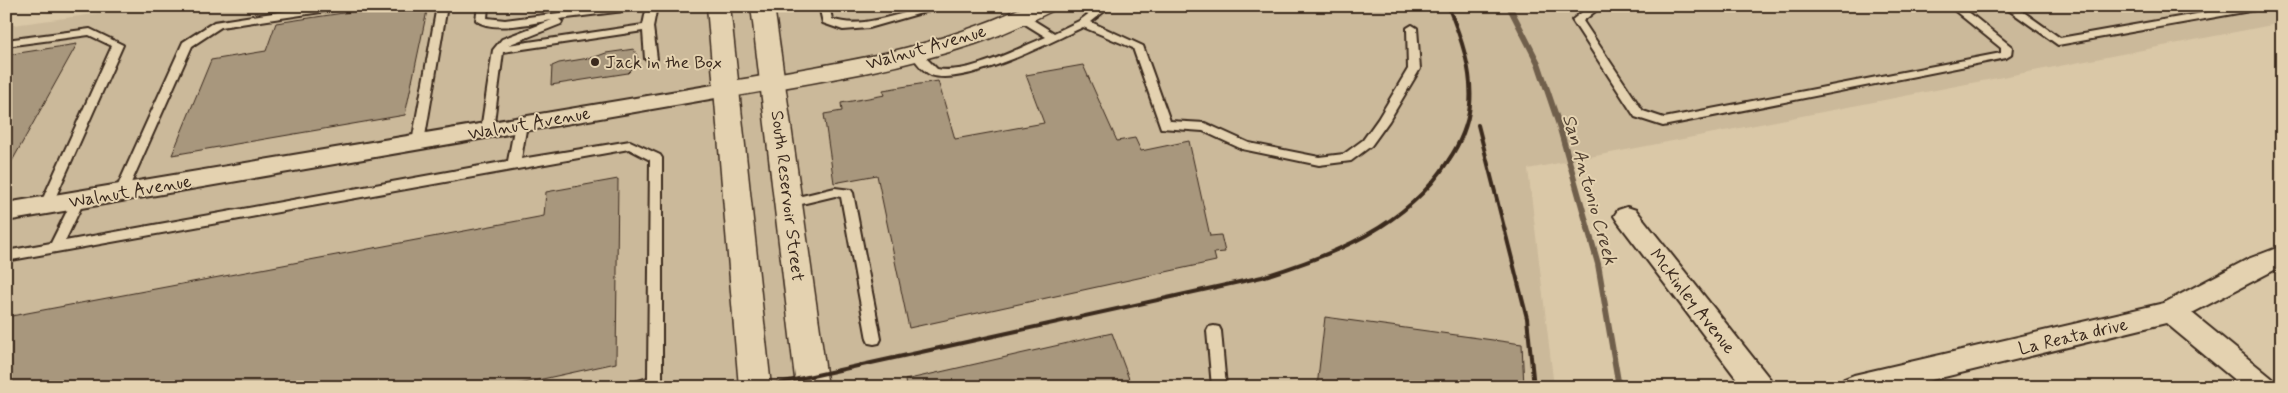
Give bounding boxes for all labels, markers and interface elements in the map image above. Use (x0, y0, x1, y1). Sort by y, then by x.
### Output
street label: Walnut Avenue (863, 19, 989, 77)
place label: Jack in the Box (605, 51, 722, 75)
marker: Jack in the Box (589, 56, 601, 68)
street label: Walnut Avenue (466, 101, 592, 147)
street label: South Reservoir Street (765, 109, 809, 283)
water label: San Antonio Creek (1556, 111, 1623, 268)
street label: Walnut Avenue (67, 169, 193, 215)
street label: McKinley Avenue (1644, 244, 1741, 359)
street label: La Reata drive (2016, 313, 2130, 361)

